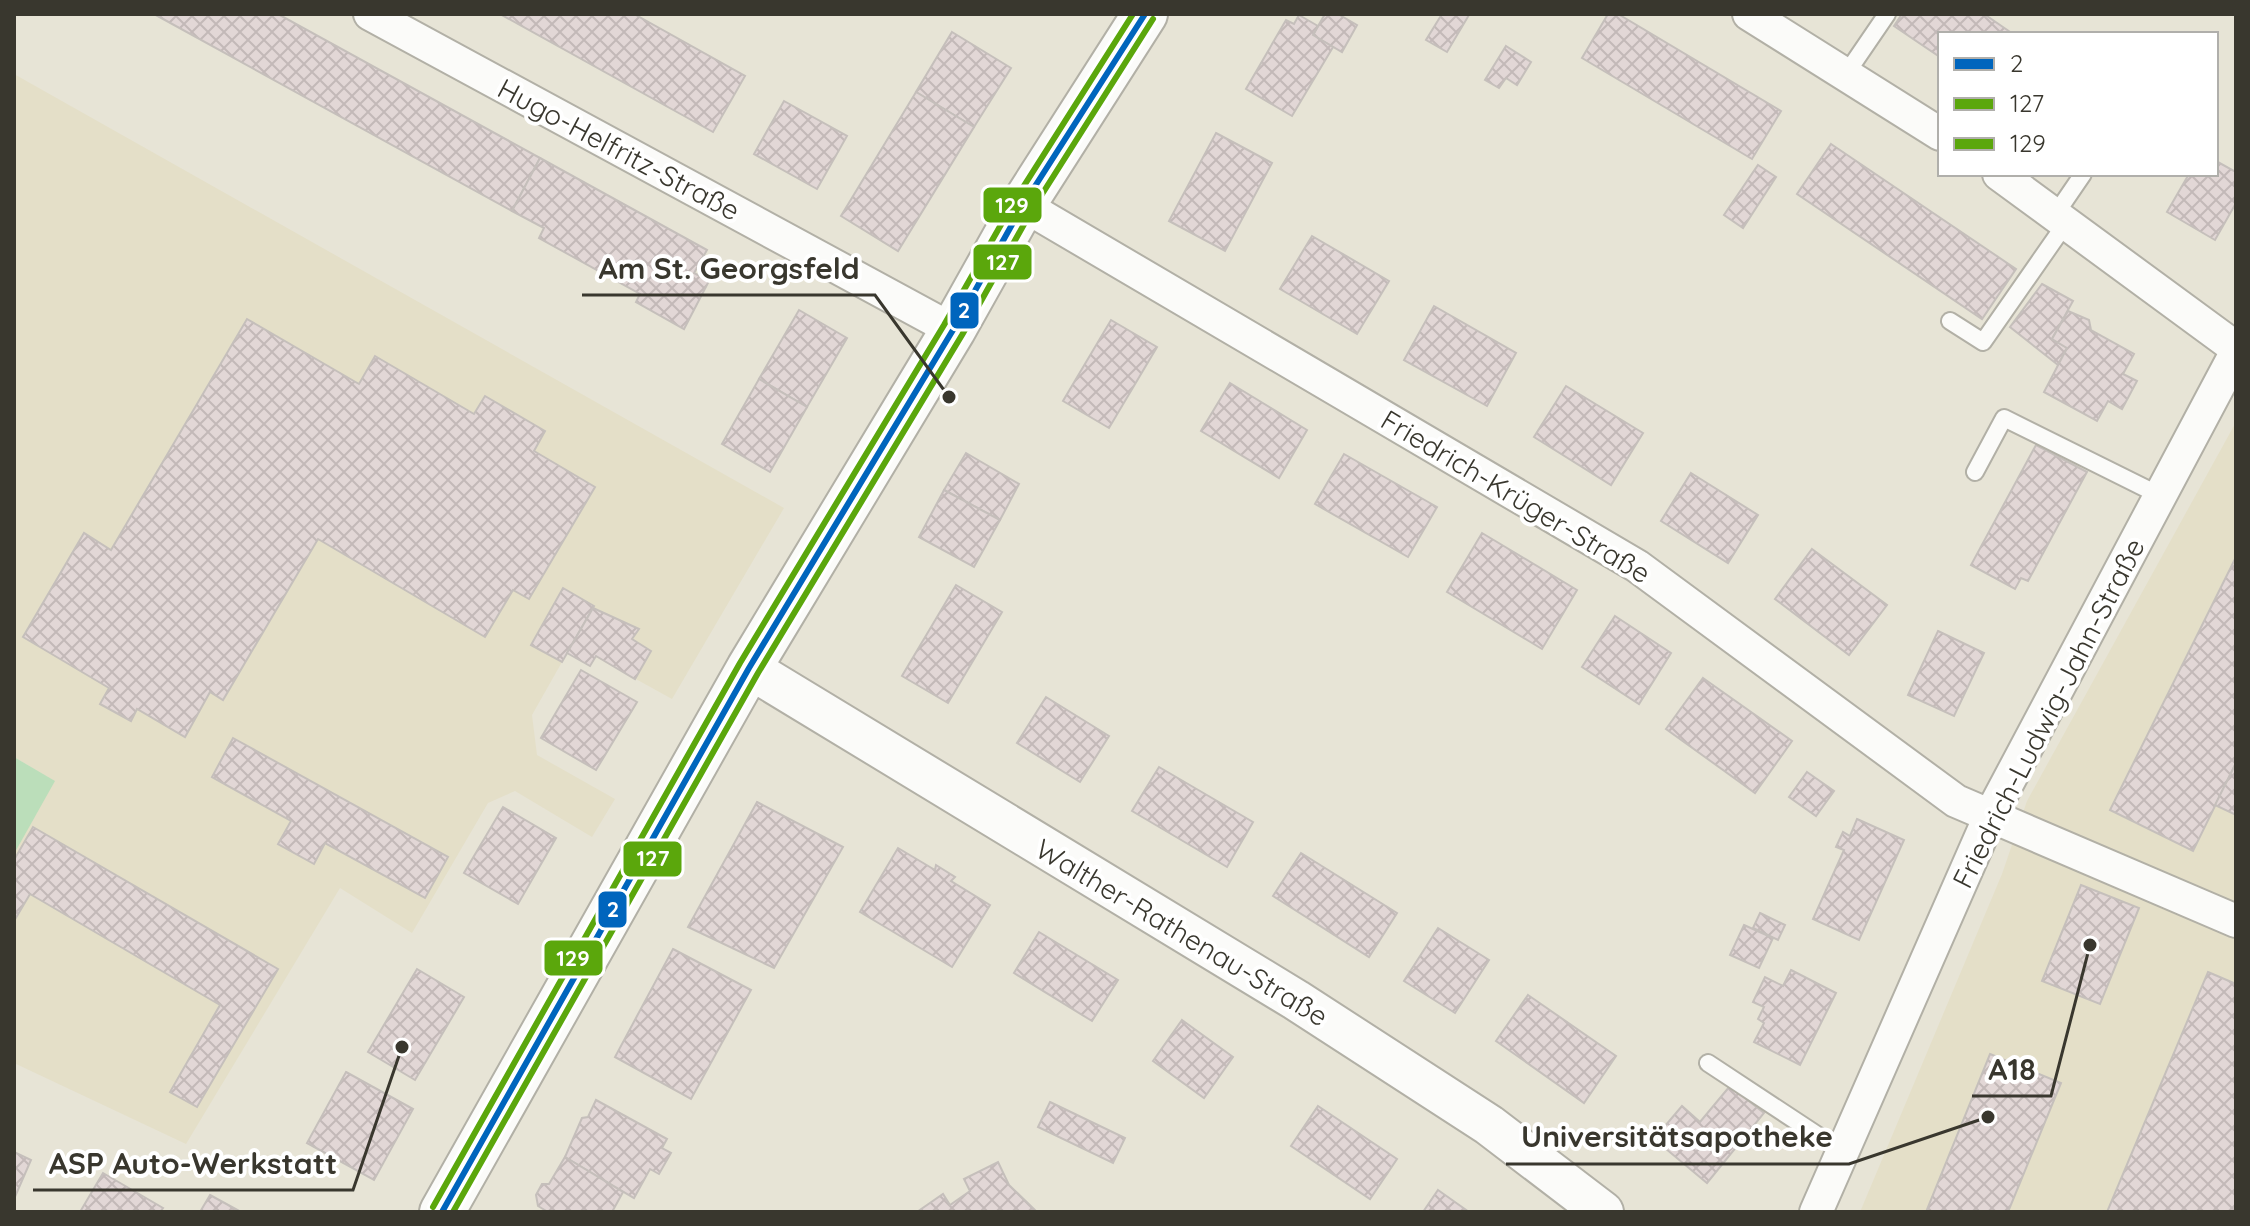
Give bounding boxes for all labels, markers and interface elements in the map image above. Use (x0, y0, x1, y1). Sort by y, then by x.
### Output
legend (1938, 32, 2218, 176)
text: 2 (2010, 48, 2023, 78)
street label: Hugo-Helfritz-Straße (492, 70, 746, 228)
text: 127 (2010, 88, 2044, 118)
text: 129 (2010, 128, 2046, 158)
line badge: 129 (982, 186, 1043, 224)
text: 129 (995, 191, 1029, 219)
callout: Am St. Georgsfeld (582, 241, 875, 295)
line badge: 127 (972, 243, 1033, 281)
text: 127 (986, 248, 1020, 276)
text: Am St. Georgsfeld (599, 249, 860, 287)
line badge: 2 (949, 291, 980, 330)
text: 2 (958, 296, 970, 324)
street label: Friedrich-Krüger-Straße (1375, 402, 1657, 590)
street label: Friedrich-Ludwig-Jahn-Straße (1944, 532, 2152, 894)
street label: Walther-Rathenau-Straße (1029, 831, 1335, 1033)
line badge: 127 (622, 840, 683, 878)
text: 127 (636, 844, 670, 872)
line badge: 2 (597, 890, 628, 929)
text: 2 (607, 895, 619, 923)
line badge: 129 (543, 939, 604, 977)
text: 129 (556, 944, 590, 972)
callout: A18 (1972, 1042, 2051, 1096)
text: A18 (1988, 1050, 2036, 1088)
callout: Universitätsapotheke (1506, 1110, 1849, 1164)
text: Universitätsapotheke (1521, 1117, 1833, 1155)
callout: ASP Auto-Werkstatt (33, 1136, 353, 1190)
text: ASP Auto-Werkstatt (49, 1144, 337, 1182)

